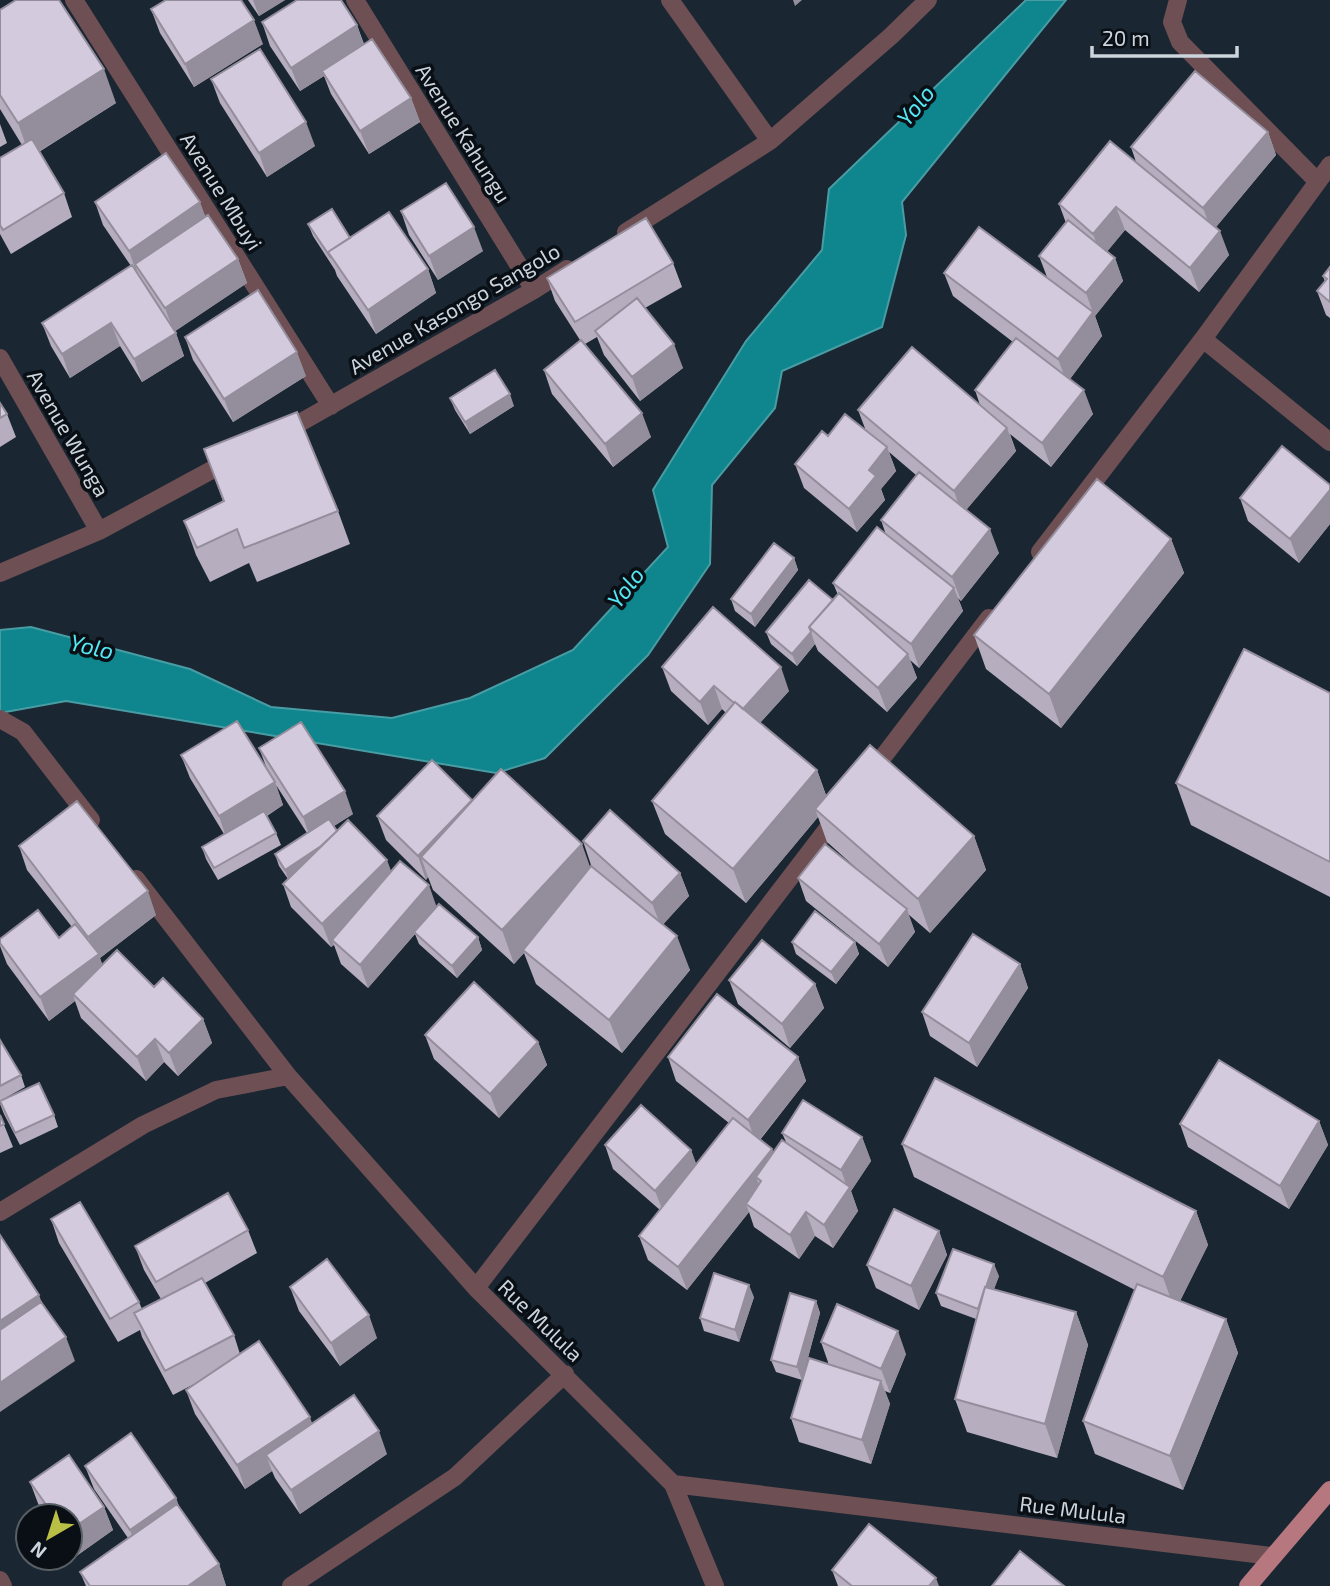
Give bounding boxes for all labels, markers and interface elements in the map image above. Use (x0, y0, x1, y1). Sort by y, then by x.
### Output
scale bar (1092, 14, 1237, 58)
text: 20 m (1102, 25, 1150, 50)
street label: Avenue Kahungu (411, 59, 517, 207)
water label: Yolo (890, 79, 940, 131)
street label: Avenue Mbuyi (176, 128, 268, 254)
street label: Avenue Kasongo Sangolo (344, 237, 564, 379)
street label: Avenue Wunga (23, 365, 115, 501)
water label: Yolo (601, 561, 649, 613)
water label: Yolo (67, 627, 117, 665)
street label: Rue Mulula (494, 1274, 588, 1366)
street label: Rue Mulula (1018, 1490, 1128, 1528)
north arrow (14, 1502, 84, 1572)
text: N (25, 1537, 51, 1564)

